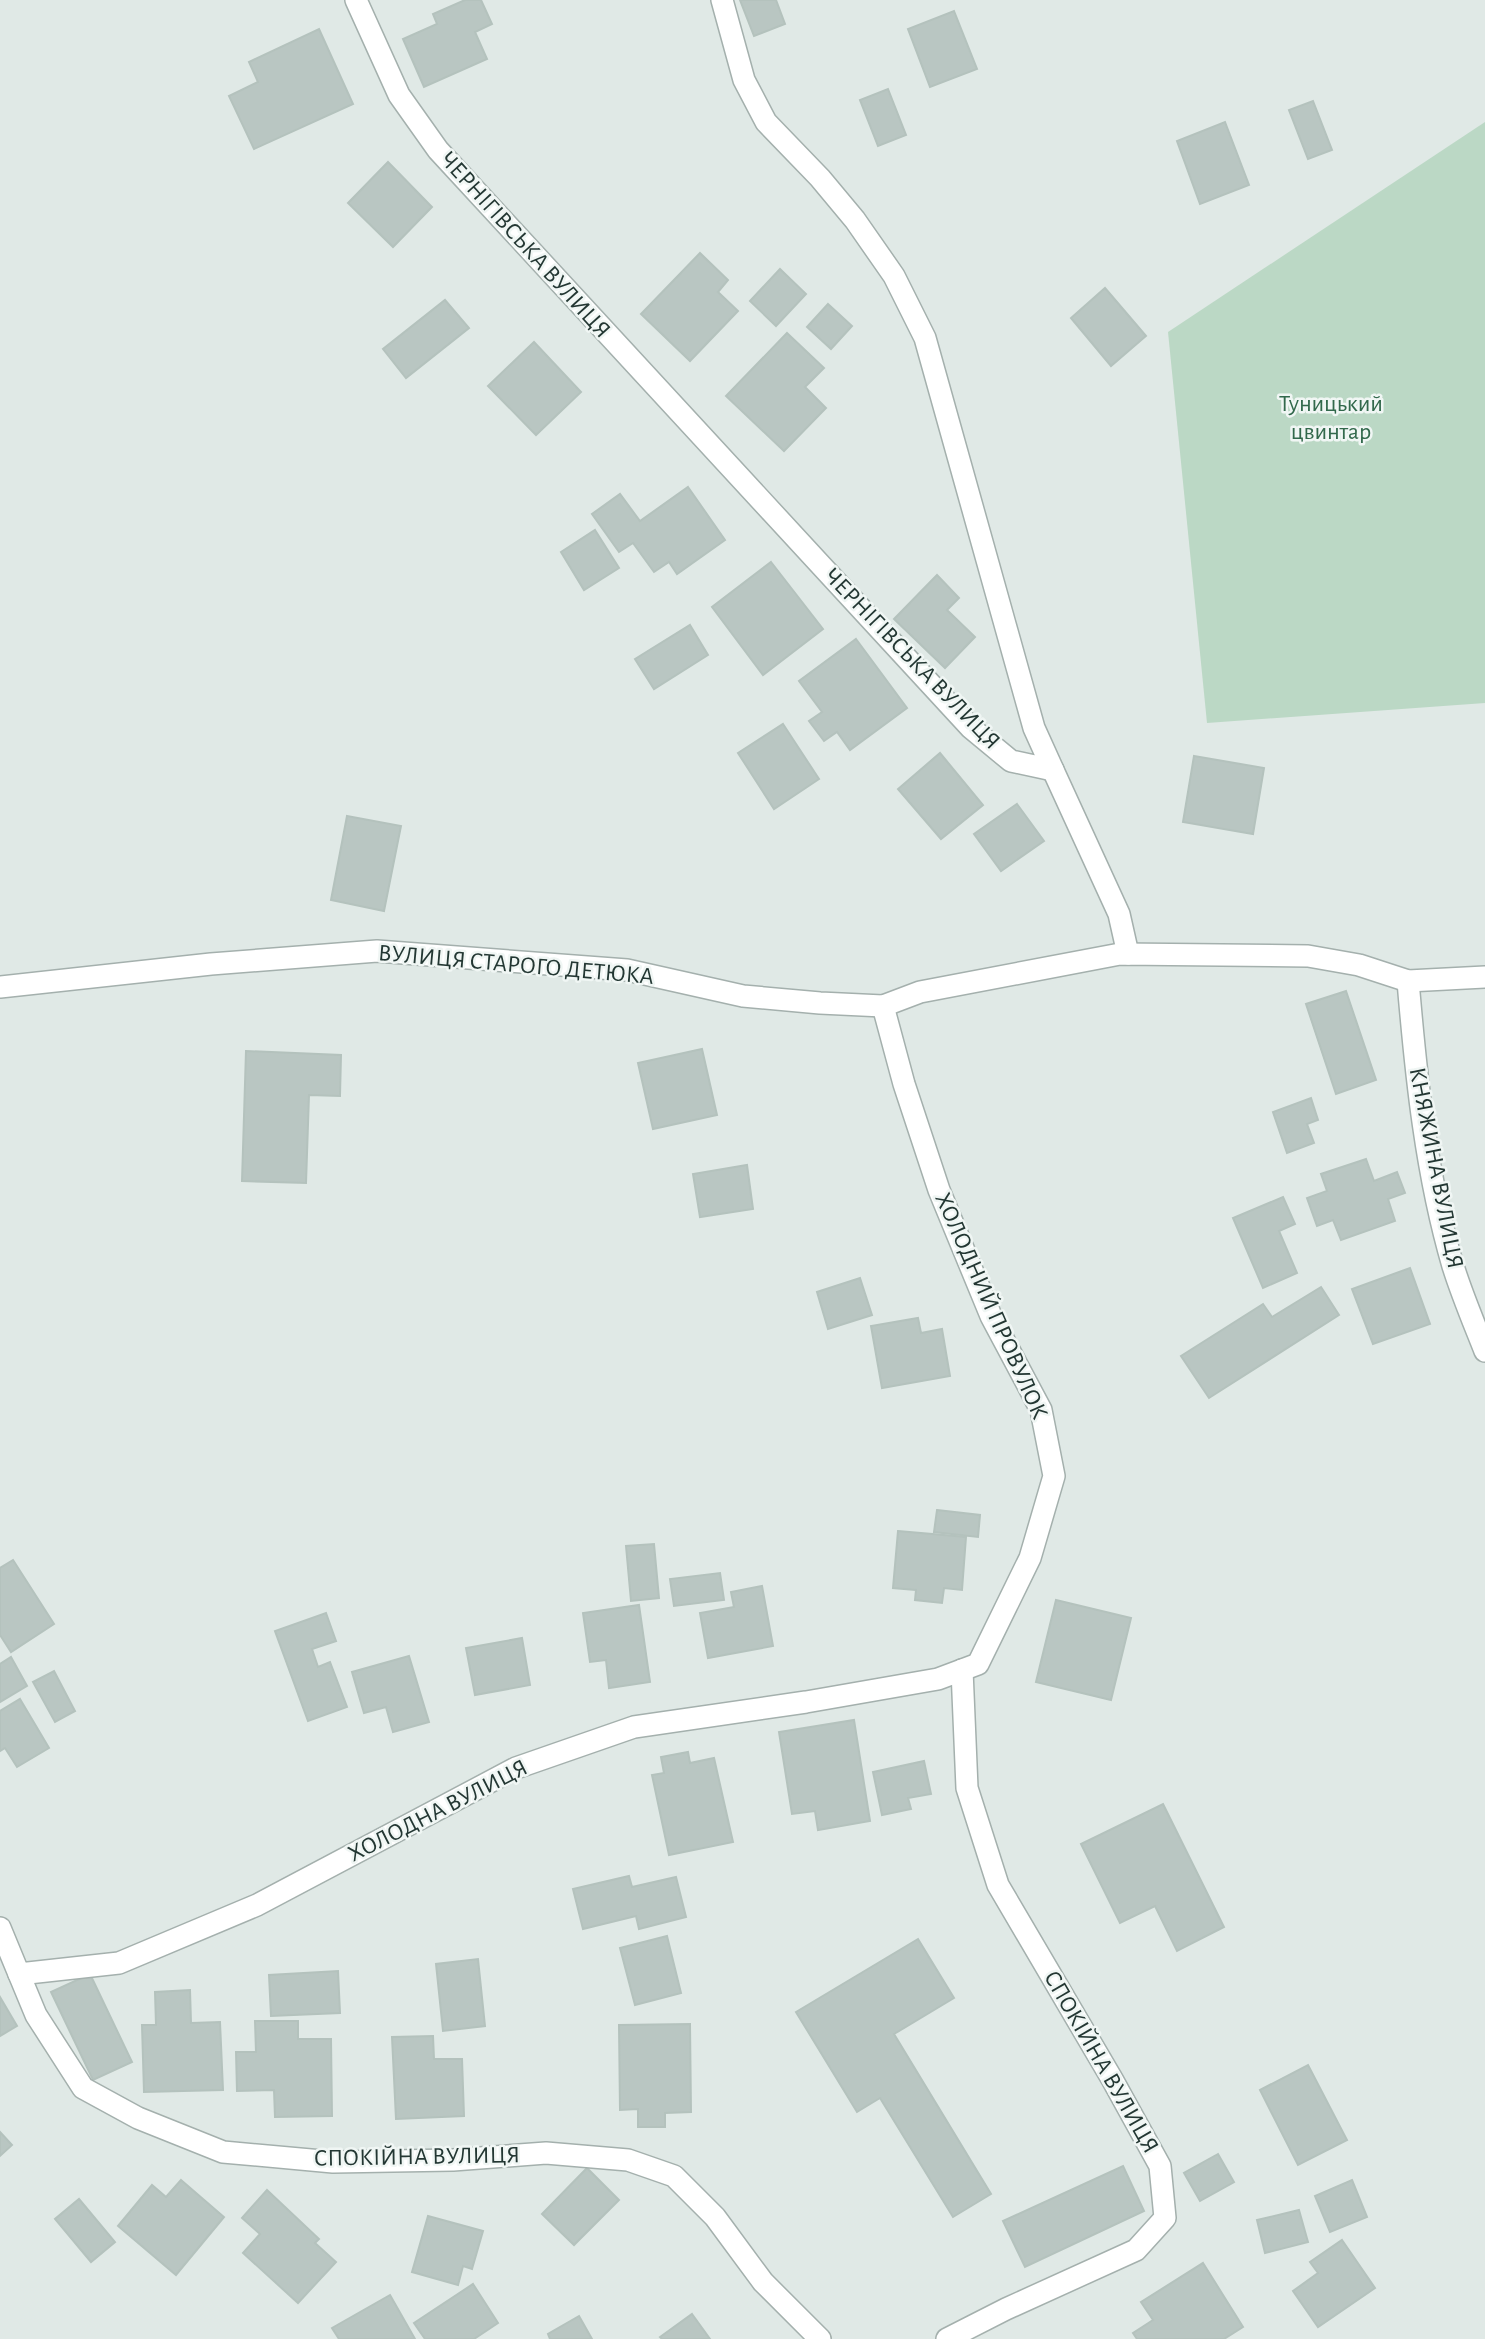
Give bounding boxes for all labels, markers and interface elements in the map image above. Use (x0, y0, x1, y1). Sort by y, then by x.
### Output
street label: ЧЕРНІГІВСЬКА ВУЛИЦЯ (435, 147, 615, 343)
park label: Туницький цвинтар (1279, 392, 1383, 444)
street label: ЧЕРНІГІВСЬКА ВУЛИЦЯ (819, 564, 1005, 754)
street label: ВУЛИЦЯ СТАРОГО ДЕТЮКА (377, 941, 655, 989)
street label: КНЯЖИНА ВУЛИЦЯ (1405, 1065, 1467, 1271)
street label: ХОЛОДНИЙ ПРОВУЛОК (930, 1189, 1052, 1423)
street label: ХОЛОДНА ВУЛИЦЯ (344, 1755, 532, 1867)
street label: СПОКІЙНА ВУЛИЦЯ (1039, 1967, 1163, 2157)
street label: СПОКІЙНА ВУЛИЦЯ (314, 2143, 520, 2171)

